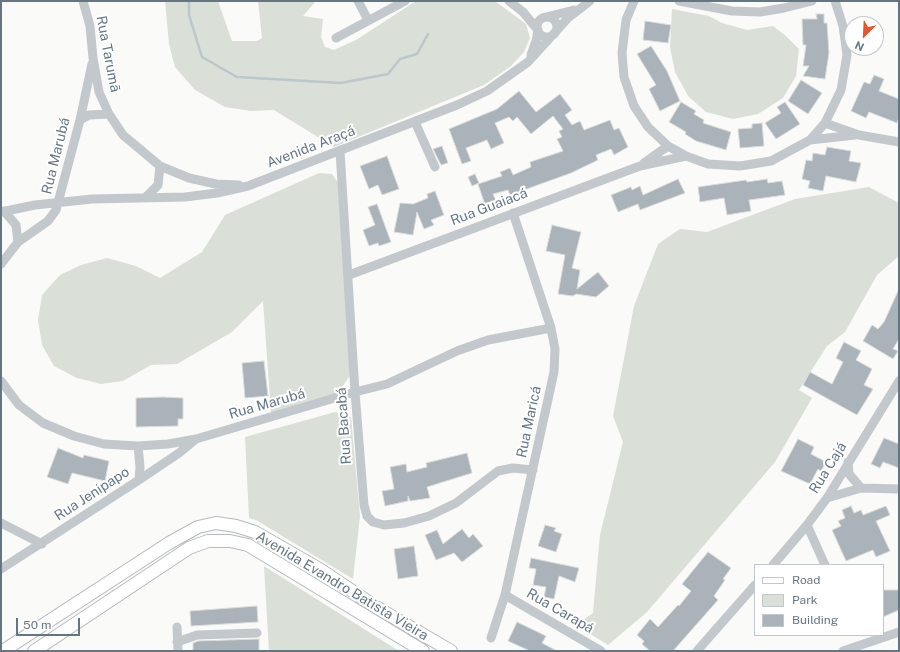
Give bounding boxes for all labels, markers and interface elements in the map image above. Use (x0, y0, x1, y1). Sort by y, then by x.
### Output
street label: Rua Tarumã (92, 14, 124, 94)
north arrow (844, 16, 884, 56)
text: N (853, 39, 866, 53)
street label: Rua Marubá (38, 116, 74, 196)
street label: Avenida Araçá (265, 122, 357, 172)
street label: Rua Guaiacá (448, 185, 530, 229)
street label: Rua Marubá (227, 385, 307, 423)
street label: Rua Maricá (513, 385, 545, 459)
street label: Rua Bacabá (333, 387, 355, 465)
street label: Rua Cajá (806, 439, 850, 497)
street label: Rua Jenipapo (51, 464, 133, 524)
street label: Avenida Evandro Batista Vieira (253, 528, 431, 644)
legend (754, 564, 884, 636)
text: Road (792, 573, 820, 587)
street label: Rua Carapá (523, 585, 597, 637)
text: Park (792, 593, 818, 607)
scale bar (18, 610, 82, 636)
text: Building (792, 613, 838, 627)
text: 50 m (23, 618, 51, 632)

